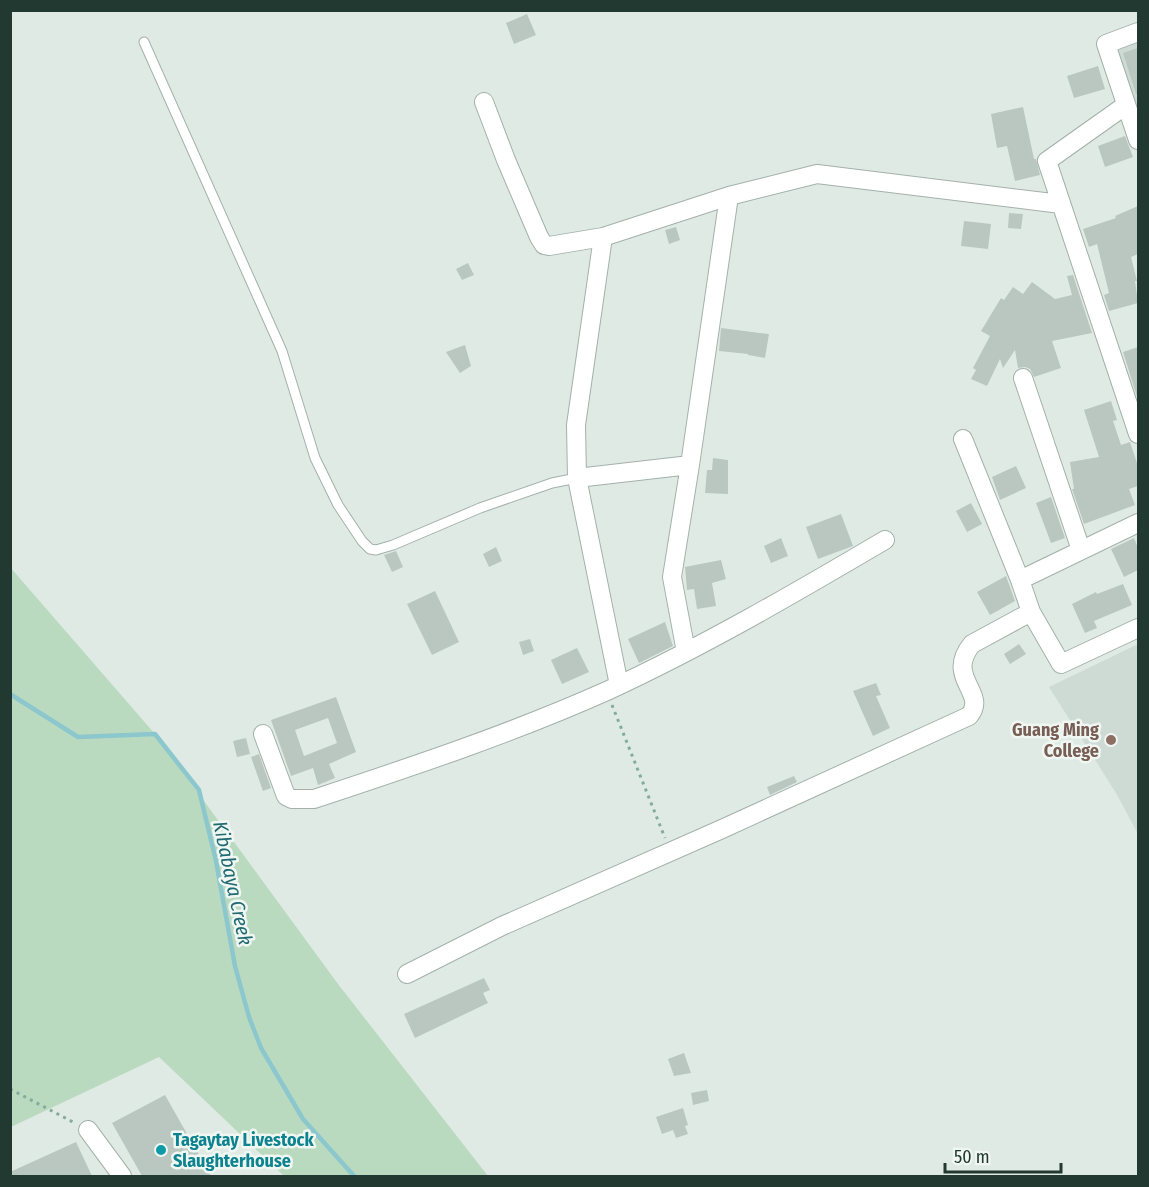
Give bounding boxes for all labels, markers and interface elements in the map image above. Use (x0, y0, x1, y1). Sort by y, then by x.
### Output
place label: Guang Ming College (1012, 719, 1099, 762)
marker: Guang Ming College (1104, 733, 1118, 747)
water label: Kibabaya Creek (208, 819, 258, 947)
place label: Tagaytay Livestock Slaughterhouse (173, 1129, 314, 1172)
scale bar (945, 1136, 1060, 1174)
marker: Tagaytay Livestock Slaughterhouse (154, 1143, 168, 1157)
text: 50 m (954, 1146, 990, 1168)

